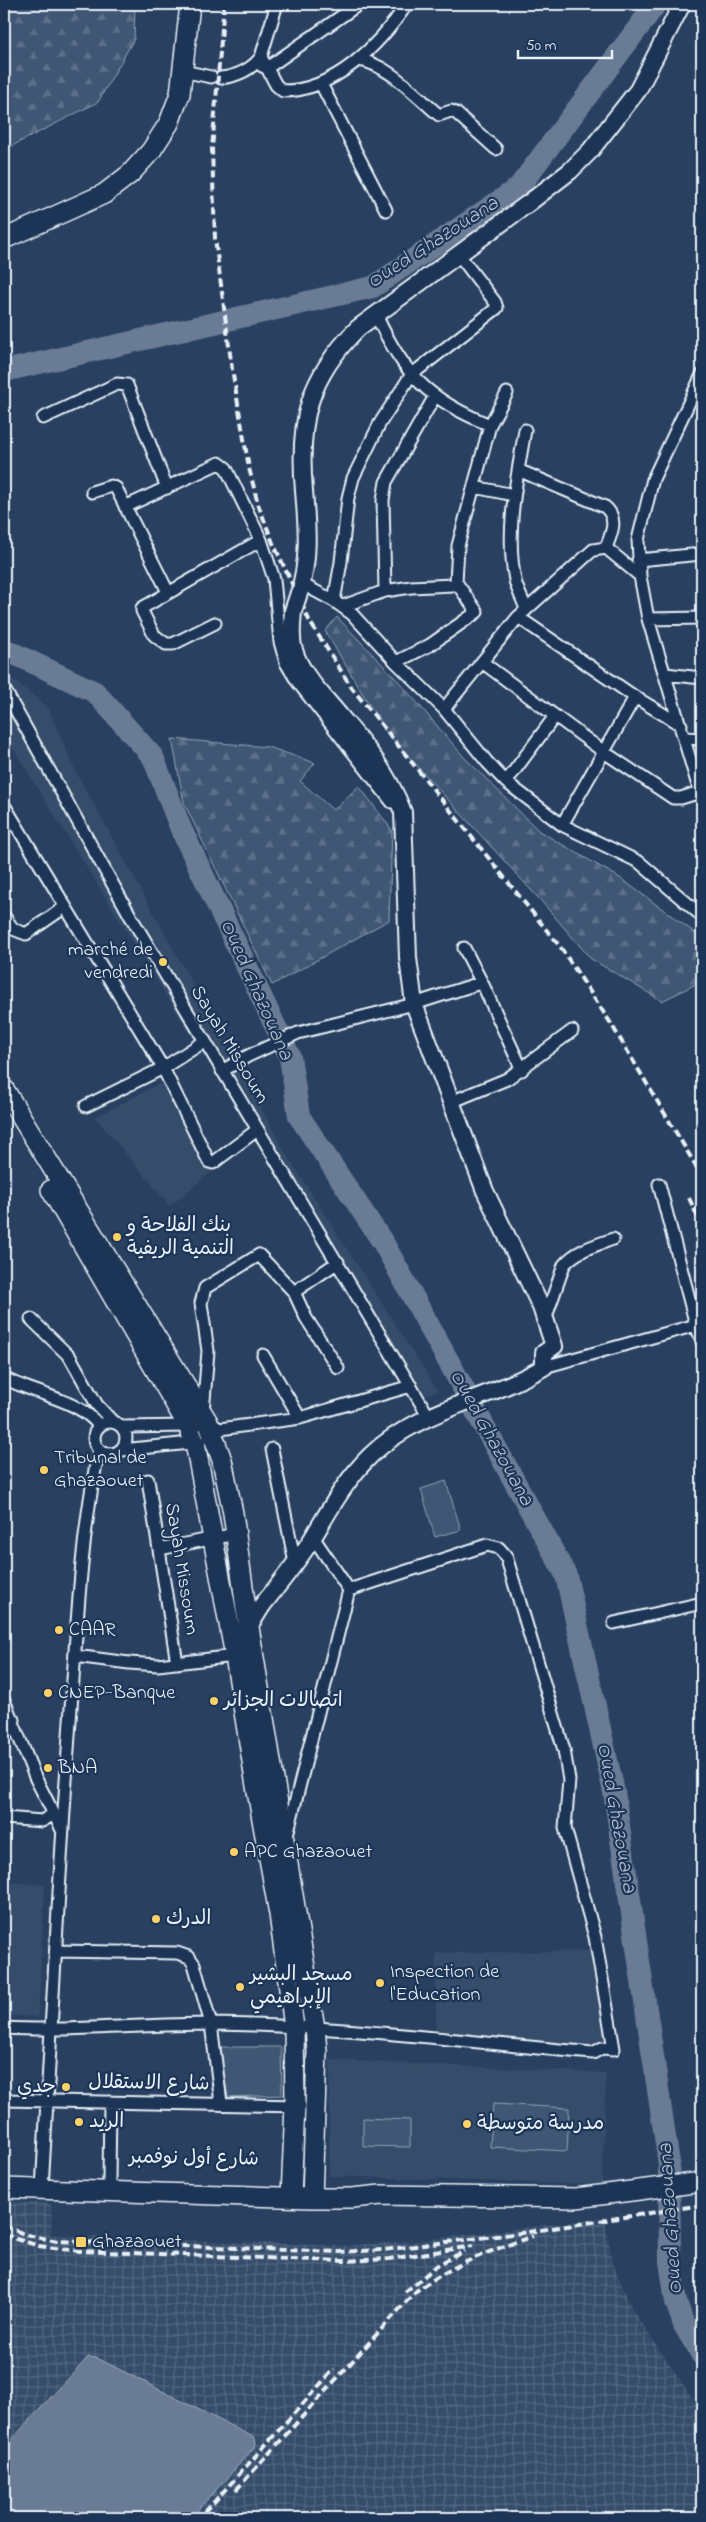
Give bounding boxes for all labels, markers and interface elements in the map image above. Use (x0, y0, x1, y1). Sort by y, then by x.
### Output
scale bar (518, 28, 612, 60)
text: 50 m (526, 35, 557, 57)
water label: Oued Ghazouana (361, 189, 505, 297)
water label: Oued Ghazouana (212, 915, 301, 1066)
place label: marché de vendredi (68, 936, 153, 988)
marker: marché de vendredi (157, 956, 169, 968)
street label: Sayah Missoum (182, 980, 276, 1110)
place label: بنك الفلاحة و التنمية الريفية (125, 1212, 234, 1264)
marker: بنك الفلاحة و التنمية الريفية (111, 1231, 123, 1243)
water label: Oued Ghazouana (441, 1365, 541, 1512)
place label: Tribunal de Ghazaouet (54, 1444, 146, 1496)
marker: Tribunal de Ghazaouet (38, 1464, 50, 1476)
street label: Sayah Missoum (156, 1501, 206, 1637)
place label: CAAR (69, 1616, 117, 1645)
marker: CAAR (53, 1624, 65, 1636)
place label: CNEP-Banque (58, 1679, 175, 1708)
marker: CNEP-Banque (42, 1687, 54, 1699)
place label: اتصالات الجزائر (222, 1687, 343, 1716)
marker: اتصالات الجزائر (208, 1695, 220, 1707)
water label: Oued Ghazouana (588, 1741, 644, 1896)
place label: BNA (57, 1754, 97, 1783)
marker: BNA (42, 1762, 54, 1774)
place label: APC Ghazaouet (244, 1838, 372, 1867)
marker: APC Ghazaouet (228, 1846, 240, 1858)
place label: الدرك (166, 1905, 211, 1934)
marker: الدرك (150, 1913, 162, 1925)
place label: Inspection de l'Education (390, 1958, 499, 2010)
place label: مسجد البشير الإبراهيمي (248, 1961, 353, 2014)
marker: Inspection de l'Education (374, 1977, 386, 1989)
marker: مسجد البشير الإبراهيمي (234, 1981, 246, 1993)
street label: شارع الاستقلال (88, 2068, 210, 2100)
place label: جدي (17, 2073, 56, 2102)
marker: جدي (60, 2081, 72, 2093)
place label: الريد (89, 2108, 124, 2137)
place label: مدرسة متوسطة (477, 2110, 604, 2139)
marker: الريد (73, 2116, 85, 2128)
marker: مدرسة متوسطة (461, 2118, 473, 2130)
water label: Oued Ghazouana (651, 2142, 691, 2296)
street label: شارع أول نوفمبر (127, 2143, 259, 2175)
place label: Ghazaouet (92, 2228, 182, 2257)
marker: Ghazaouet (74, 2235, 88, 2249)

